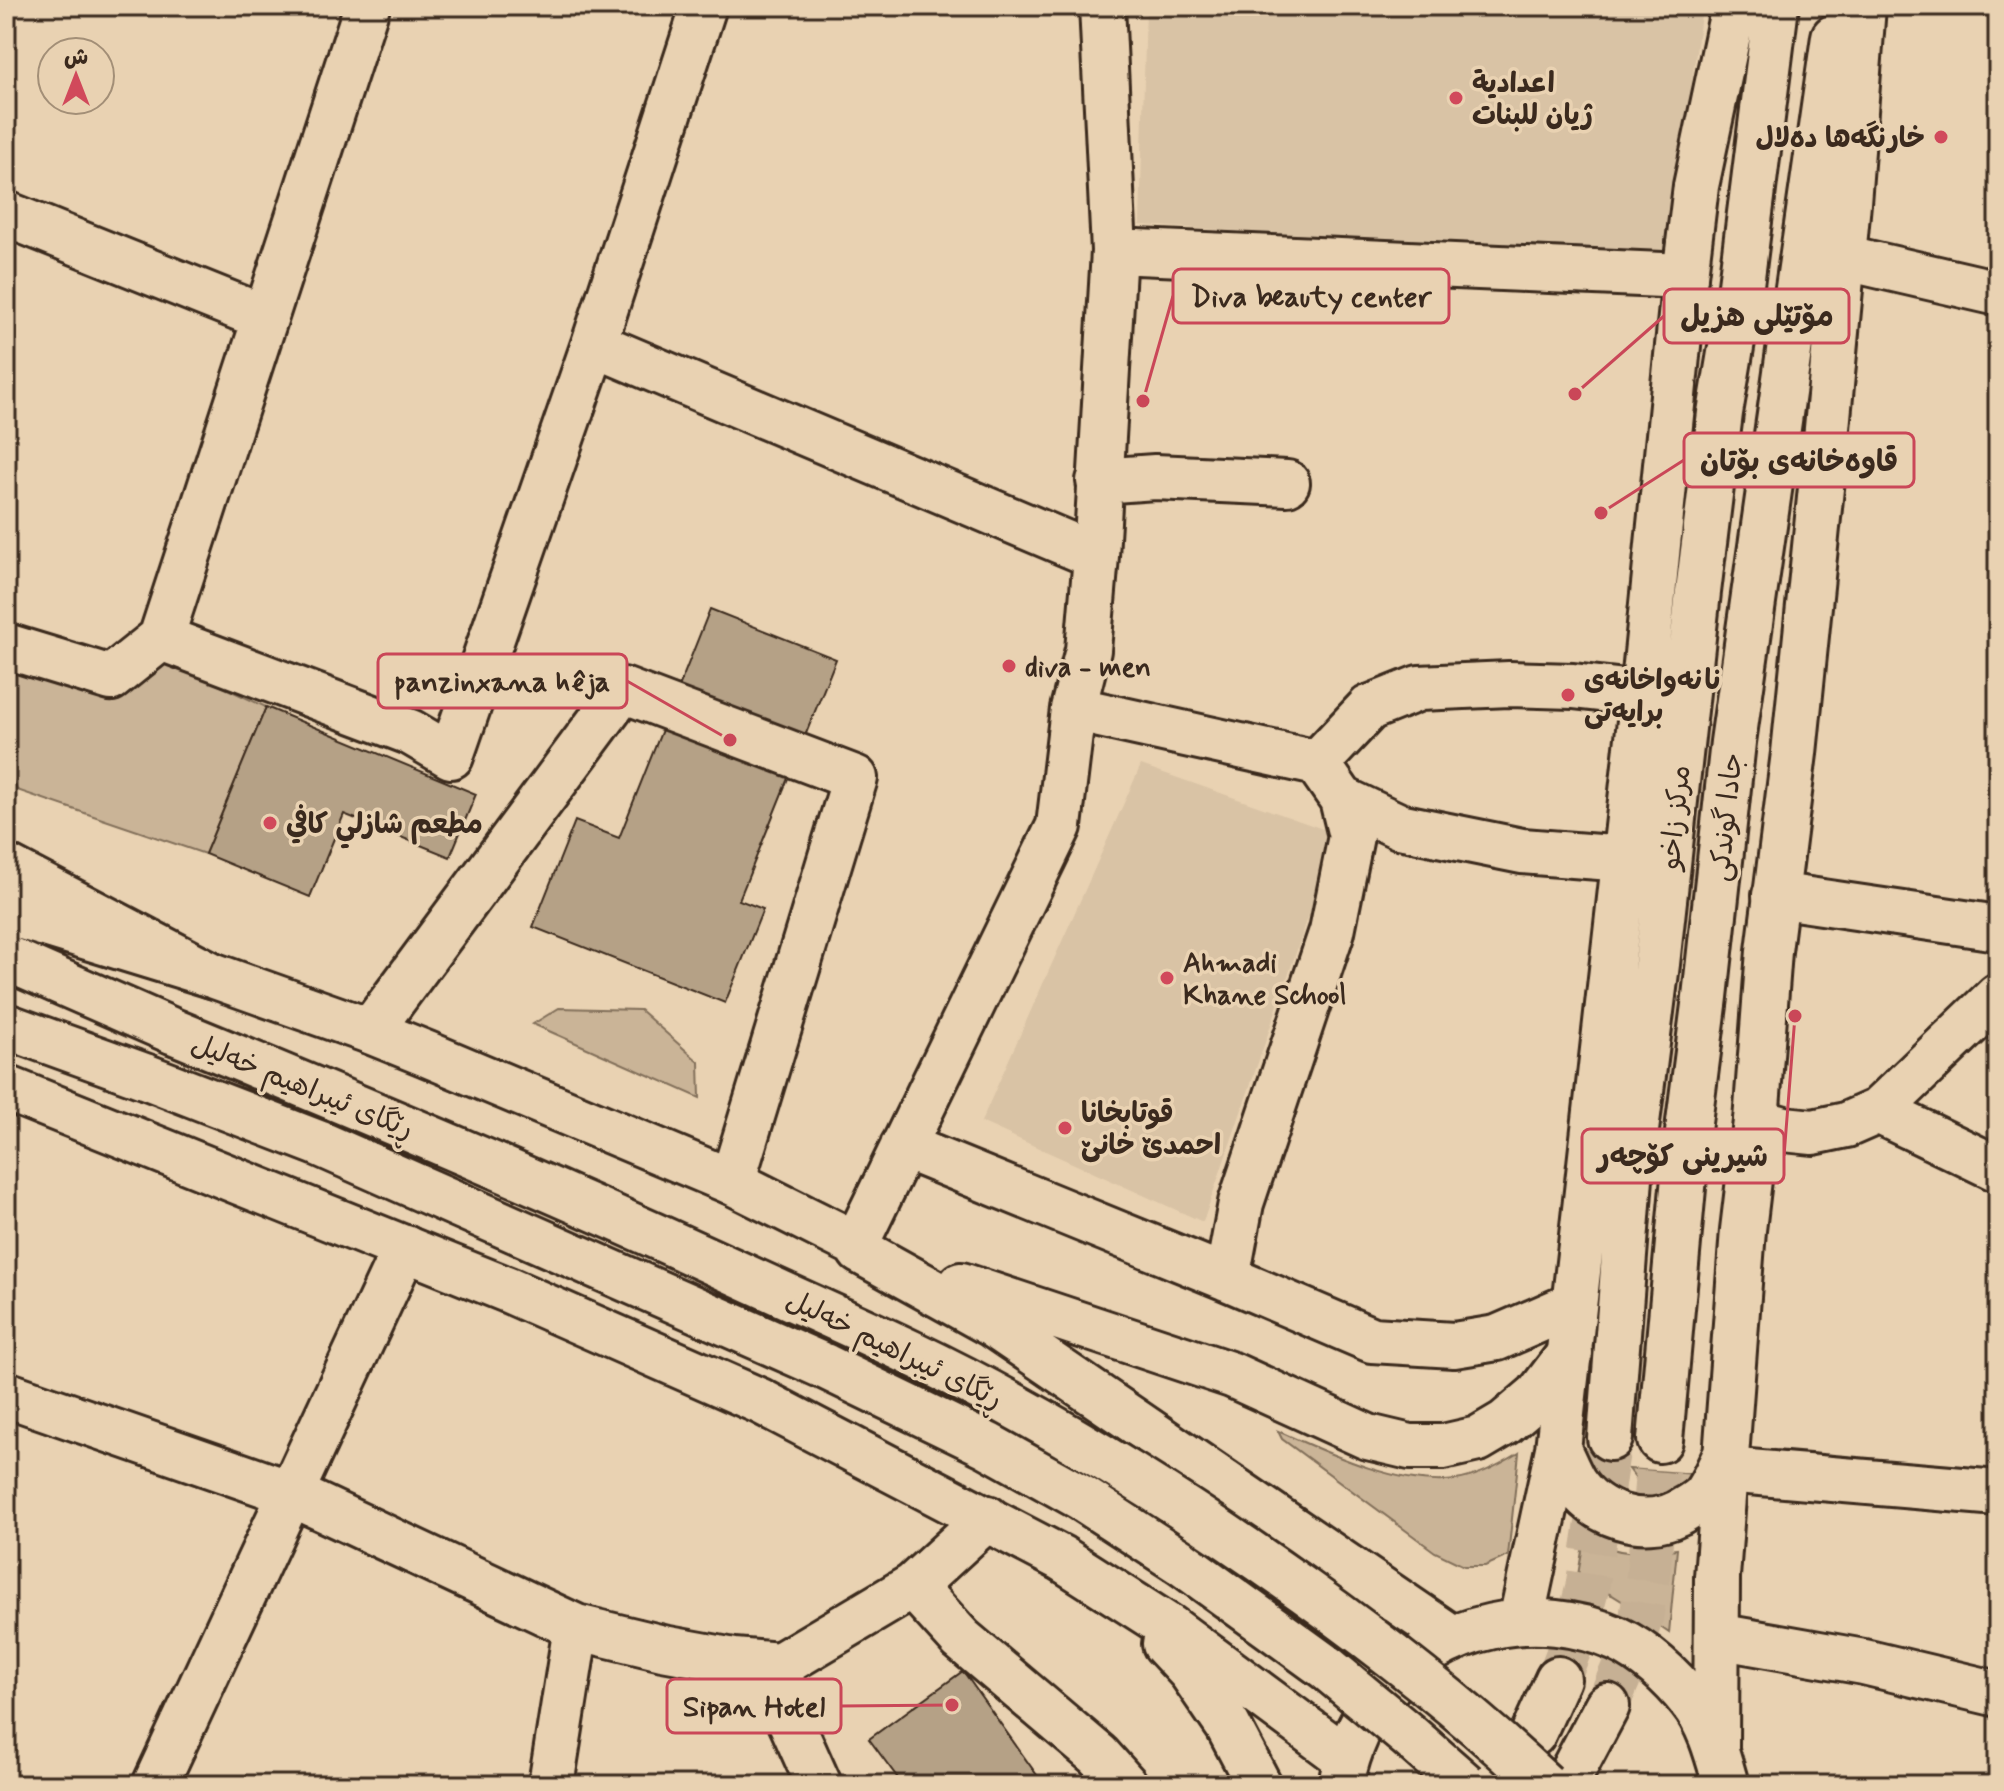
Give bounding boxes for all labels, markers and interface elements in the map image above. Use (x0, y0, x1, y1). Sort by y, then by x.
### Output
north arrow (36, 36, 116, 116)
text: ش (64, 44, 88, 72)
place label: اعدادية ژیان للبنات (1472, 66, 1593, 135)
marker: اعدادية ژیان للبنات (1447, 89, 1465, 107)
place label: خارنگەها دەلال (1756, 120, 1925, 158)
marker: خارنگەها دەلال (1932, 128, 1950, 146)
callout: Diva beauty center (1173, 269, 1449, 323)
text: Diva beauty center (1190, 278, 1433, 317)
callout: مۆتێلی هزیل (1664, 289, 1849, 343)
text: مۆتێلی هزیل (1680, 298, 1834, 337)
callout: قاوەخانەی بۆتان (1684, 433, 1914, 487)
text: قاوەخانەی بۆتان (1700, 443, 1898, 482)
place label: diva - men (1025, 650, 1151, 687)
callout: panzinxana hêja (378, 654, 627, 708)
marker: diva - men (1000, 657, 1018, 675)
text: panzinxana hêja (394, 663, 610, 702)
place label: نانەواخانەی برایەتی (1584, 663, 1720, 732)
marker: نانەواخانەی برایەتی (1559, 686, 1577, 704)
street label: جادا گوندکی (1702, 751, 1753, 883)
street label: مركز زاخو (1652, 763, 1700, 873)
place label: مطعم شازلي كافي (286, 804, 483, 849)
marker: مطعم شازلي كافي (261, 814, 279, 832)
place label: Ahmadi Khane School (1183, 946, 1346, 1015)
marker: Ahmadi Khane School (1158, 969, 1176, 987)
street label: ڕێگای ئیبراهیم خەلیل (184, 1026, 419, 1152)
place label: قوتابخانا احمدێ خانێ (1081, 1096, 1221, 1165)
marker: قوتابخانا احمدێ خانێ (1056, 1119, 1074, 1137)
callout: شیرینی کۆچەر (1582, 1129, 1784, 1183)
text: شیرینی کۆچەر (1595, 1138, 1768, 1177)
street label: ڕێگای ئیبراهیم خەلیل (778, 1282, 1008, 1421)
callout: Sipan Hotel (667, 1679, 841, 1733)
text: Sipan Hotel (683, 1688, 825, 1727)

